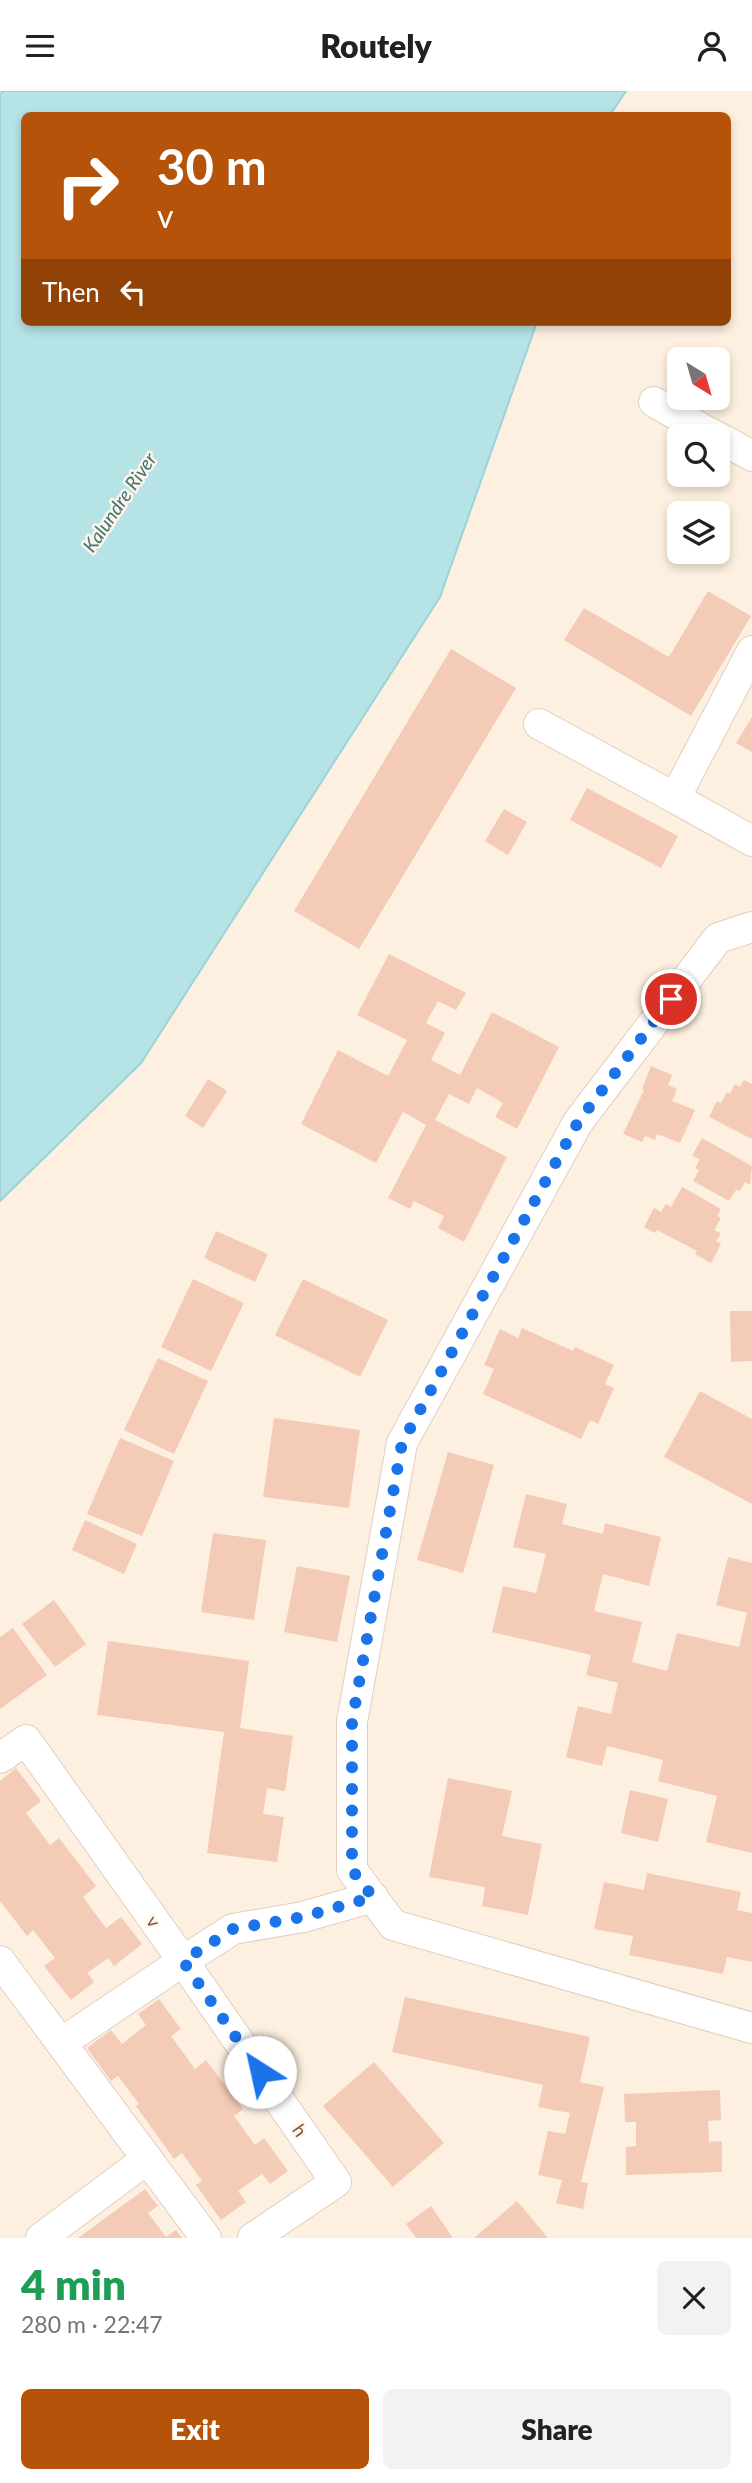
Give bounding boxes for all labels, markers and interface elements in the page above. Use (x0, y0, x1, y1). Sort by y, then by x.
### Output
text: Routely (320, 26, 432, 65)
icon: menu (21, 27, 59, 65)
icon: person (693, 27, 731, 65)
text: 30 m (157, 137, 267, 195)
icon: right (42, 140, 133, 231)
text: v (157, 196, 174, 235)
icon: left (114, 273, 152, 311)
text: Then (42, 276, 100, 308)
north arrow (667, 347, 730, 409)
map controls (667, 347, 730, 564)
button: search (667, 424, 730, 487)
water label: Kalundre River (77, 448, 161, 556)
button: layers (667, 501, 730, 564)
pin (641, 969, 701, 1029)
icon: arrive (652, 980, 690, 1018)
street label: v (142, 1911, 166, 1932)
position arrow (223, 2035, 297, 2109)
street label: h (288, 2120, 312, 2140)
text: 4 min (21, 2259, 126, 2309)
button: close (657, 2261, 731, 2335)
text: 280 m · 22:47 (21, 2310, 163, 2338)
button: Exit (21, 2389, 369, 2469)
button: Share (383, 2389, 731, 2469)

